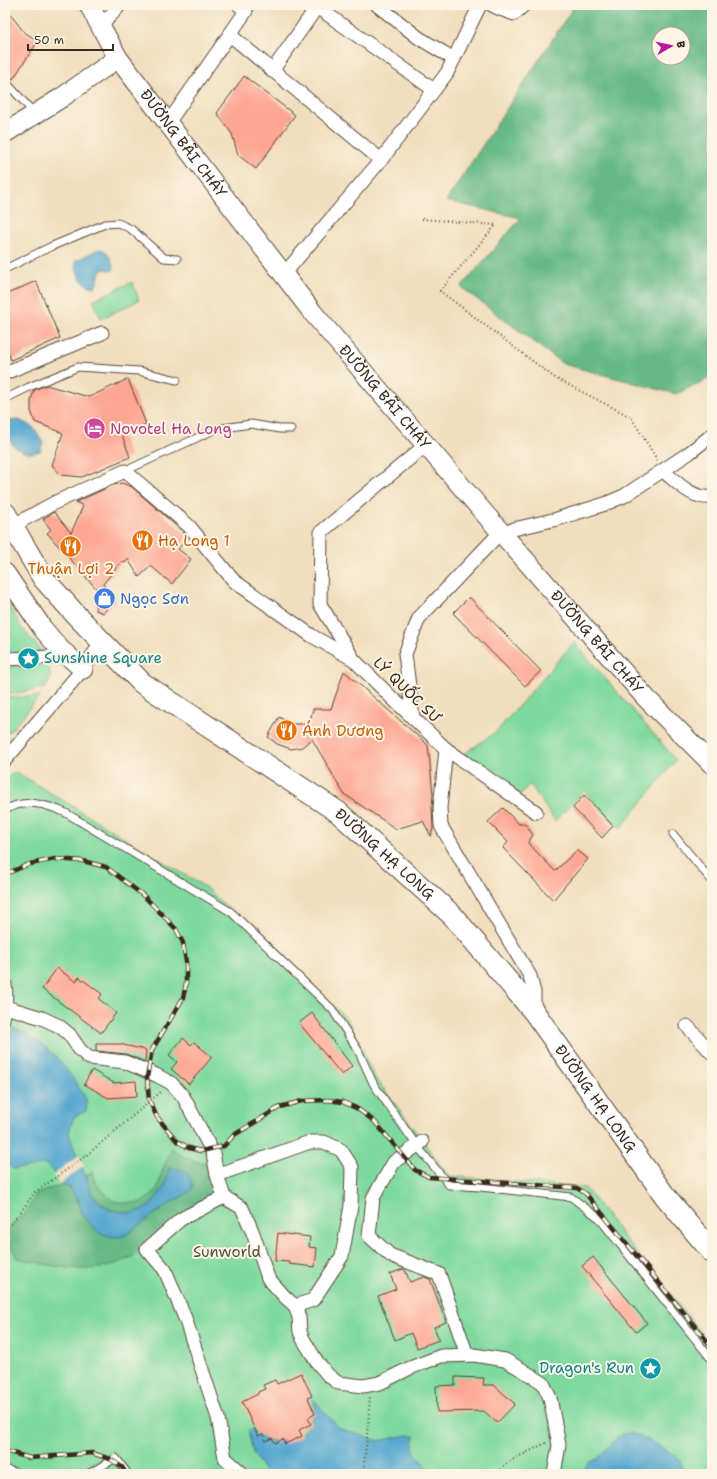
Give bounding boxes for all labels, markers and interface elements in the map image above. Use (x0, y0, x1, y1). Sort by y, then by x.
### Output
scale bar (28, 26, 113, 52)
north arrow (651, 26, 691, 66)
text: 50 m (34, 32, 64, 48)
text: B (672, 40, 688, 49)
street label: ĐƯỜNG BÃI CHÁY (135, 85, 231, 202)
street label: ĐƯỜNG BÃI CHÁY (334, 340, 435, 454)
hotel icon: Novotel Ha Long (81, 416, 107, 442)
place label: Novotel Ha Long (110, 419, 232, 439)
restaurant icon: Hạ Long 1 (129, 528, 155, 554)
place label: Hạ Long 1 (158, 531, 230, 551)
restaurant icon: Thuận Lợi 2 (58, 533, 84, 559)
place label: Thuận Lợi 2 (28, 559, 114, 579)
shop icon: Ngọc Sơn (91, 586, 117, 612)
street label: ĐƯỜNG BÃI CHÁY (546, 586, 648, 698)
place label: Ngọc Sơn (120, 589, 189, 609)
place icon: Sunshine Square (15, 645, 41, 671)
place label: Sunshine Square (44, 648, 162, 668)
street label: LÝ QUỐC SƯ (369, 651, 448, 728)
restaurant icon: Ánh Dương (274, 718, 300, 744)
place label: Ánh Dương (302, 720, 383, 741)
street label: ĐƯỜNG HẠ LONG (330, 804, 439, 904)
street label: ĐƯỜNG HẠ LONG (550, 1041, 641, 1156)
park label: Sunworld (193, 1242, 261, 1262)
place icon: Dragon's Run (637, 1355, 663, 1381)
place label: Dragon's Run (539, 1358, 634, 1378)

